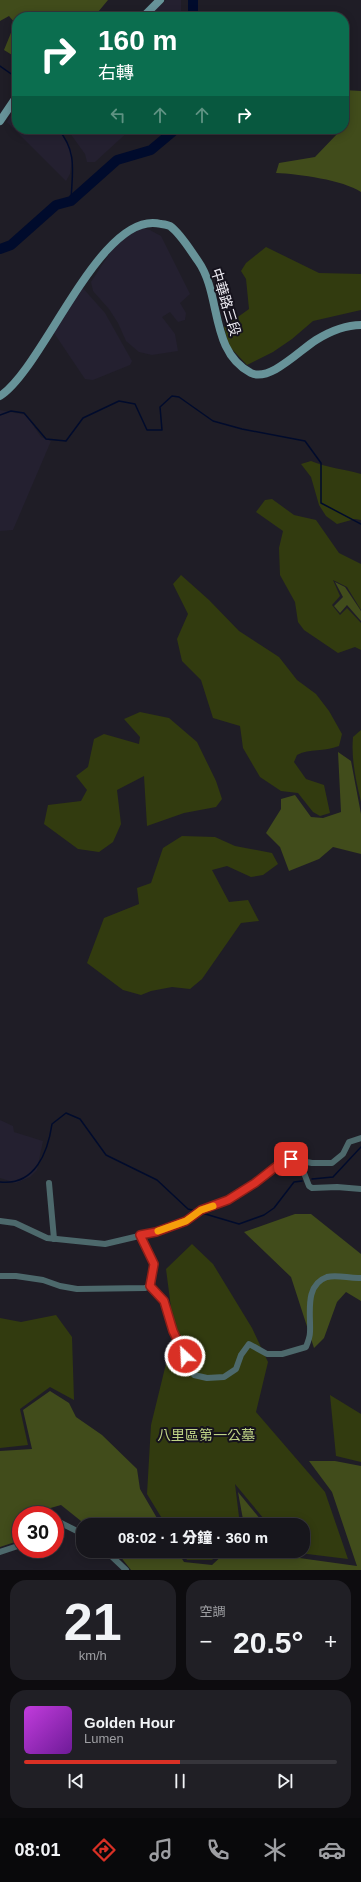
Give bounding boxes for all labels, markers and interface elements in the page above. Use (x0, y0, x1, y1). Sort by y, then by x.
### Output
text: 160 m (98, 25, 177, 56)
icon: right (32, 28, 84, 80)
text: 右轉 (98, 63, 134, 83)
icon: left (107, 104, 129, 126)
icon: ahead (149, 104, 171, 126)
icon: ahead (191, 104, 213, 126)
icon: right (233, 104, 255, 126)
street label: 中華路三段 (208, 266, 244, 338)
pin (274, 1142, 308, 1176)
icon: arrive (280, 1148, 302, 1170)
position arrow (164, 1335, 206, 1377)
park label: 八里區第一公墓 (157, 1427, 255, 1443)
speed limit sign: 30 (12, 1506, 64, 1558)
text: 08:02 · 1 分鐘 · 360 m (118, 1529, 268, 1546)
text: 21 (64, 1593, 122, 1651)
text: 空調 (200, 1604, 226, 1619)
text: 20.5° (233, 1626, 303, 1659)
text: − (200, 1629, 212, 1654)
text: + (324, 1629, 337, 1654)
text: km/h (79, 1648, 107, 1663)
text: Golden Hour (84, 1714, 175, 1731)
text: Lumen (84, 1731, 124, 1746)
icon: previous (65, 1770, 87, 1792)
icon: pause (169, 1770, 191, 1792)
icon: next (274, 1770, 296, 1792)
icon: directions (90, 1836, 118, 1864)
icon: music (147, 1836, 175, 1864)
icon: phone (204, 1836, 232, 1864)
icon: climate (261, 1836, 289, 1864)
icon: car (318, 1836, 346, 1864)
text: 08:01 (15, 1840, 61, 1860)

